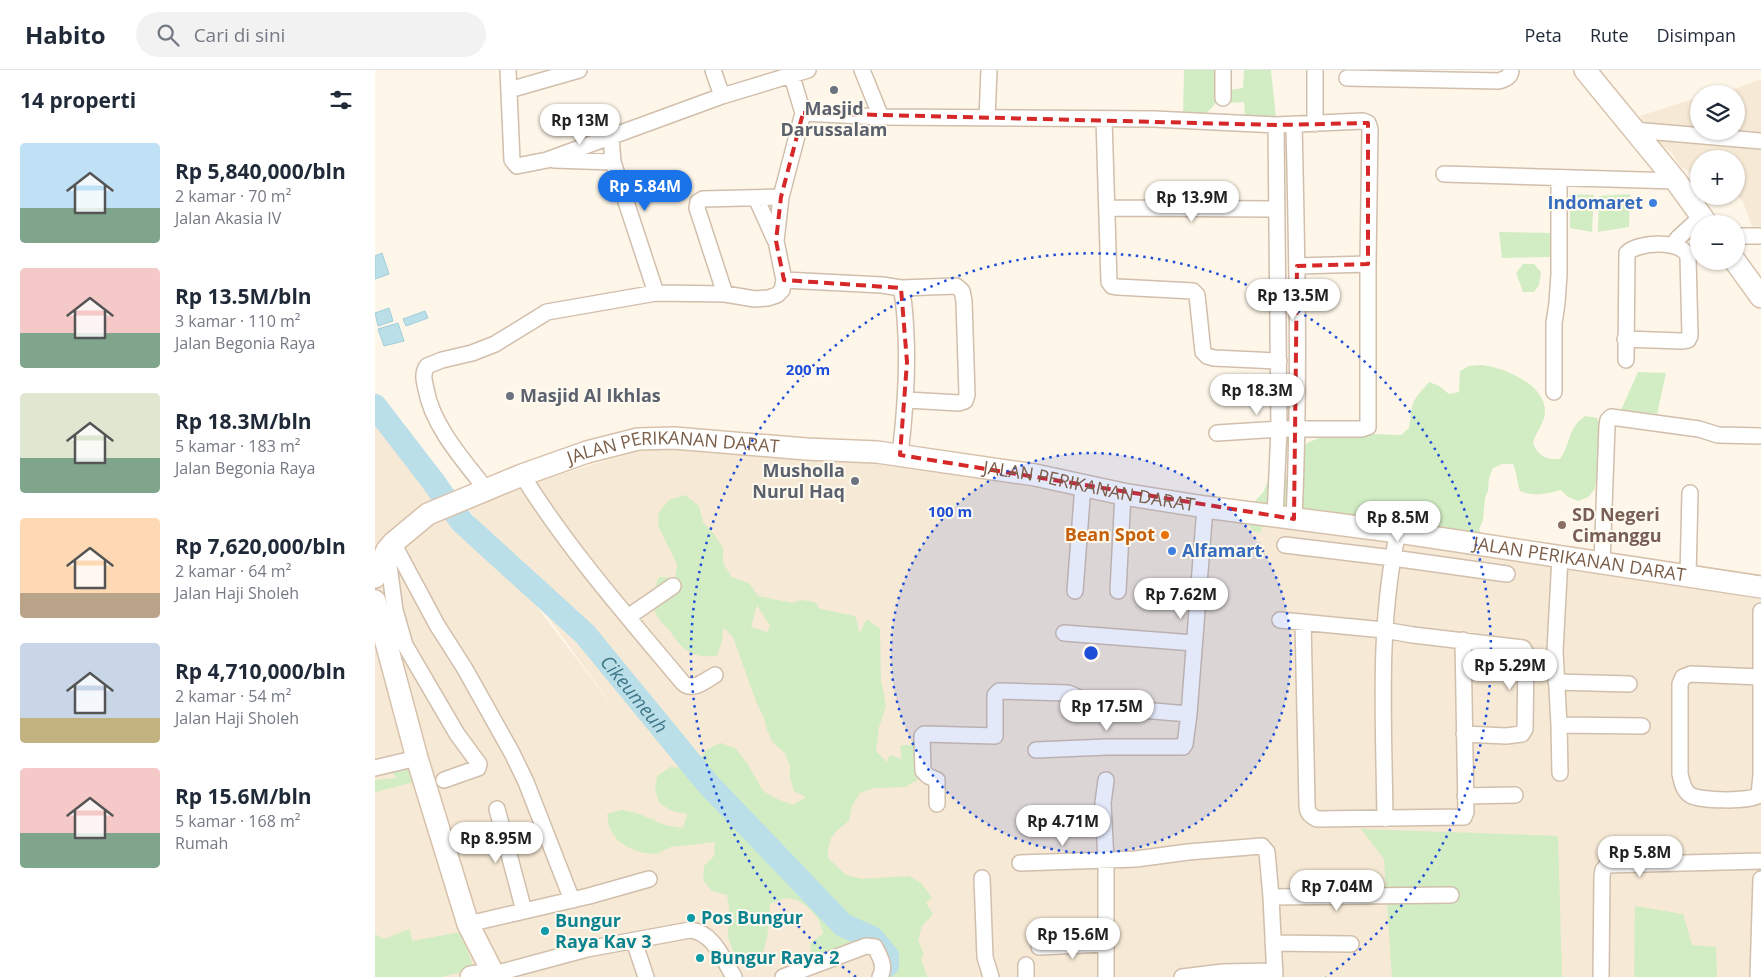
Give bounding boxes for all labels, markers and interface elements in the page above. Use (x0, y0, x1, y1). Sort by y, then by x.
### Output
search box (136, 12, 486, 57)
text: Habito (25, 18, 106, 51)
icon: search (154, 21, 182, 49)
text: Cari di sini (194, 22, 285, 48)
text: Peta (1525, 23, 1562, 47)
text: Rute (1590, 23, 1629, 47)
text: Disimpan (1657, 23, 1736, 47)
marker: Masjid Darussalam (828, 84, 840, 96)
map controls (1690, 85, 1745, 270)
button: layers (1690, 85, 1745, 140)
text: 14 properti (20, 86, 136, 114)
icon: filters (327, 86, 355, 114)
place label: Masjid Darussalam (780, 96, 888, 141)
pin: Rp 13M (539, 104, 621, 146)
text: Rp 13M (551, 109, 609, 131)
button: + (1690, 150, 1745, 205)
text: Rp 5,840,000/bln (175, 157, 346, 185)
icon: home (60, 163, 120, 223)
pin: Rp 5.84M (593, 170, 697, 212)
text: Rp 5.84M (609, 175, 681, 197)
pin: Rp 13.9M (1140, 180, 1244, 223)
text: 2 kamar · 70 m² (175, 185, 291, 207)
text: Rp 13.9M (1156, 186, 1228, 208)
place label: Indomaret (1548, 190, 1643, 214)
marker: Indomaret (1647, 197, 1659, 209)
text: Jalan Akasia IV (175, 207, 281, 229)
button: − (1690, 215, 1745, 270)
pin: Rp 13.5M (1241, 278, 1345, 321)
text: Rp 13.5M/bln (175, 282, 312, 310)
text: Rp 13.5M (1257, 284, 1329, 306)
icon: home (60, 288, 120, 348)
text: 3 kamar · 110 m² (175, 310, 300, 332)
text: Jalan Begonia Raya (175, 332, 315, 354)
text: 200 m (786, 359, 830, 379)
pin: Rp 18.3M (1205, 374, 1309, 416)
text: Rp 18.3M (1221, 379, 1293, 401)
place label: Masjid Al Ikhlas (520, 383, 661, 407)
marker: Masjid Al Ikhlas (504, 390, 516, 402)
text: Rp 18.3M/bln (175, 407, 312, 435)
icon: home (60, 413, 120, 473)
street label: JALAN PERIKANAN DARAT (562, 425, 781, 470)
text: 5 kamar · 183 m² (175, 435, 300, 457)
street label: JALAN PERIKANAN DARAT (980, 454, 1197, 516)
text: Jalan Begonia Raya (175, 457, 315, 479)
place label: Musholla Nurul Haq (752, 458, 845, 503)
marker: Musholla Nurul Haq (849, 475, 861, 487)
pin: Rp 8.5M (1352, 500, 1444, 543)
text: 100 m (928, 501, 972, 521)
place label: SD Negeri Cimanggu (1572, 502, 1662, 547)
text: Rp 8.5M (1367, 506, 1429, 528)
marker: SD Negeri Cimanggu (1556, 519, 1568, 531)
place label: Bean Spot (1065, 522, 1155, 546)
marker: Bean Spot (1159, 529, 1171, 541)
street label: JALAN PERIKANAN DARAT (1470, 530, 1688, 586)
text: Rp 7,620,000/bln (175, 532, 346, 560)
icon: home (60, 538, 120, 598)
place label: Alfamart (1182, 538, 1262, 562)
marker: Alfamart (1166, 545, 1178, 557)
text: 2 kamar · 64 m² (175, 560, 291, 582)
pin: Rp 7.62M (1129, 578, 1233, 620)
text: Jalan Haji Sholeh (175, 582, 299, 604)
text: Rp 7.62M (1145, 583, 1217, 605)
centre of rings (1082, 644, 1100, 662)
pin: Rp 5.29M (1458, 648, 1562, 691)
water label: Cikeumeuh (594, 650, 674, 738)
text: Rp 5.29M (1474, 654, 1546, 676)
text: Rp 4,710,000/bln (175, 657, 346, 685)
icon: home (60, 663, 120, 723)
text: 2 kamar · 54 m² (175, 685, 291, 707)
pin: Rp 17.5M (1055, 690, 1159, 732)
text: Rp 17.5M (1071, 695, 1143, 717)
text: Jalan Haji Sholeh (175, 707, 299, 729)
text: Rp 15.6M/bln (175, 782, 312, 810)
icon: home (60, 788, 120, 848)
pin: Rp 4.71M (1011, 804, 1115, 847)
text: 5 kamar · 168 m² (175, 810, 300, 832)
text: Rp 4.71M (1027, 810, 1099, 832)
pin: Rp 8.95M (444, 822, 548, 864)
text: Rp 8.95M (460, 827, 532, 849)
text: Rumah (175, 832, 228, 854)
pin: Rp 5.8M (1594, 836, 1686, 878)
text: Rp 5.8M (1609, 841, 1671, 863)
pin: Rp 7.04M (1285, 870, 1389, 912)
text: Rp 7.04M (1301, 875, 1373, 897)
place label: Pos Bungur (701, 905, 803, 929)
place label: Bungur Raya Kav 3 (555, 908, 652, 953)
marker: Pos Bungur (685, 912, 697, 924)
pin: Rp 15.6M (1021, 918, 1125, 960)
text: Rp 15.6M (1037, 923, 1109, 945)
marker: Bungur Raya Kav 3 (539, 925, 551, 937)
place label: Bungur Raya 2 (710, 945, 839, 969)
marker: Bungur Raya 2 (694, 952, 706, 964)

